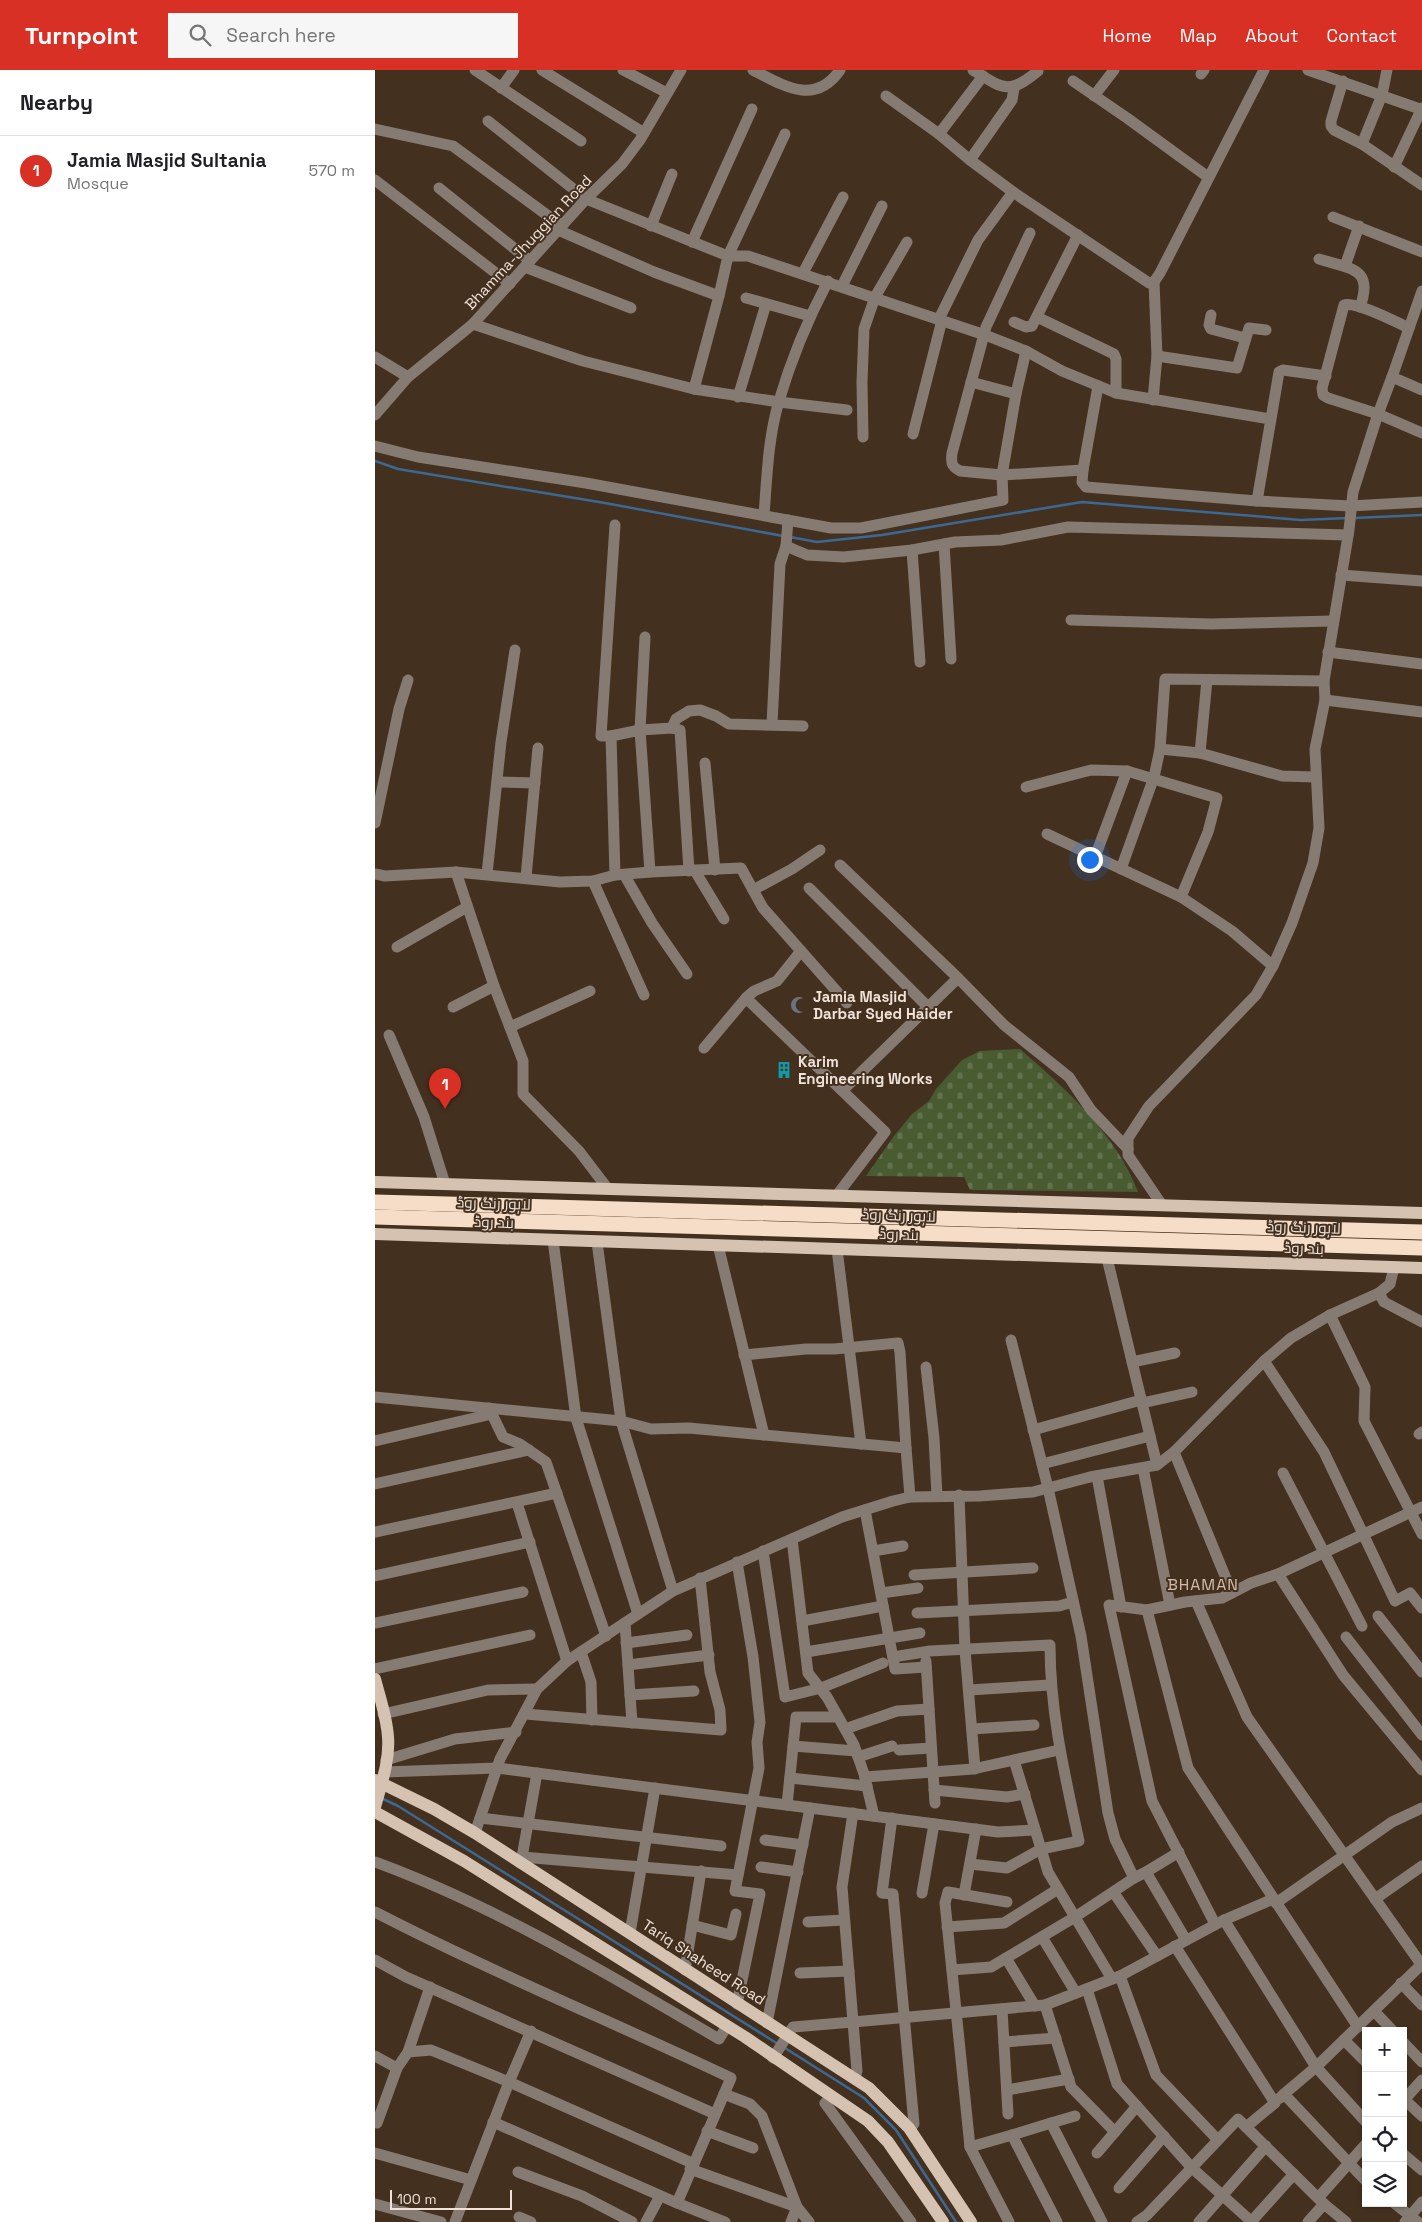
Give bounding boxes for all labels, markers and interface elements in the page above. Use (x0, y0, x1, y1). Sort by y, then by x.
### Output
search box (168, 13, 518, 58)
text: Turnpoint (25, 20, 138, 51)
icon: search (186, 21, 214, 49)
text: Search here (226, 23, 336, 48)
text: Home (1103, 24, 1152, 47)
text: Map (1180, 24, 1217, 47)
text: About (1245, 24, 1299, 47)
text: Contact (1327, 24, 1397, 47)
text: Nearby (20, 89, 93, 116)
text: Jamia Masjid Sultania (67, 148, 266, 173)
text: 1 (32, 160, 40, 181)
text: 570 m (309, 160, 355, 181)
street label: Bhamma-Jhuggian Road (461, 171, 595, 313)
text: Mosque (67, 173, 129, 194)
your location (1077, 847, 1103, 873)
place label: Jamia Masjid Darbar Syed Haider (813, 987, 953, 1023)
mosque icon: Jamia Masjid Darbar Syed Haider (789, 995, 809, 1015)
place label: Karim Engineering Works (798, 1052, 933, 1088)
building icon: Karim Engineering Works (774, 1060, 794, 1080)
pin: 1 (429, 1068, 461, 1109)
street label: لاہور رنگ روڈ (457, 1192, 531, 1215)
street label: لاہور رنگ روڈ (862, 1204, 936, 1227)
street label: بند روڈ (474, 1212, 514, 1232)
street label: لاہور رنگ روڈ (1267, 1216, 1341, 1239)
street label: بند روڈ (879, 1224, 919, 1244)
street label: بند روڈ (1284, 1238, 1324, 1258)
district label: BHAMAN (1167, 1574, 1239, 1595)
street label: Tariq Shaheed Road (639, 1915, 769, 2009)
map controls (1362, 2027, 1407, 2207)
button: + (1362, 2027, 1407, 2072)
button: − (1362, 2072, 1407, 2117)
button: locate (1362, 2117, 1407, 2162)
button: layers (1362, 2162, 1407, 2207)
scale bar (390, 2187, 513, 2210)
text: 100 m (397, 2190, 436, 2208)

